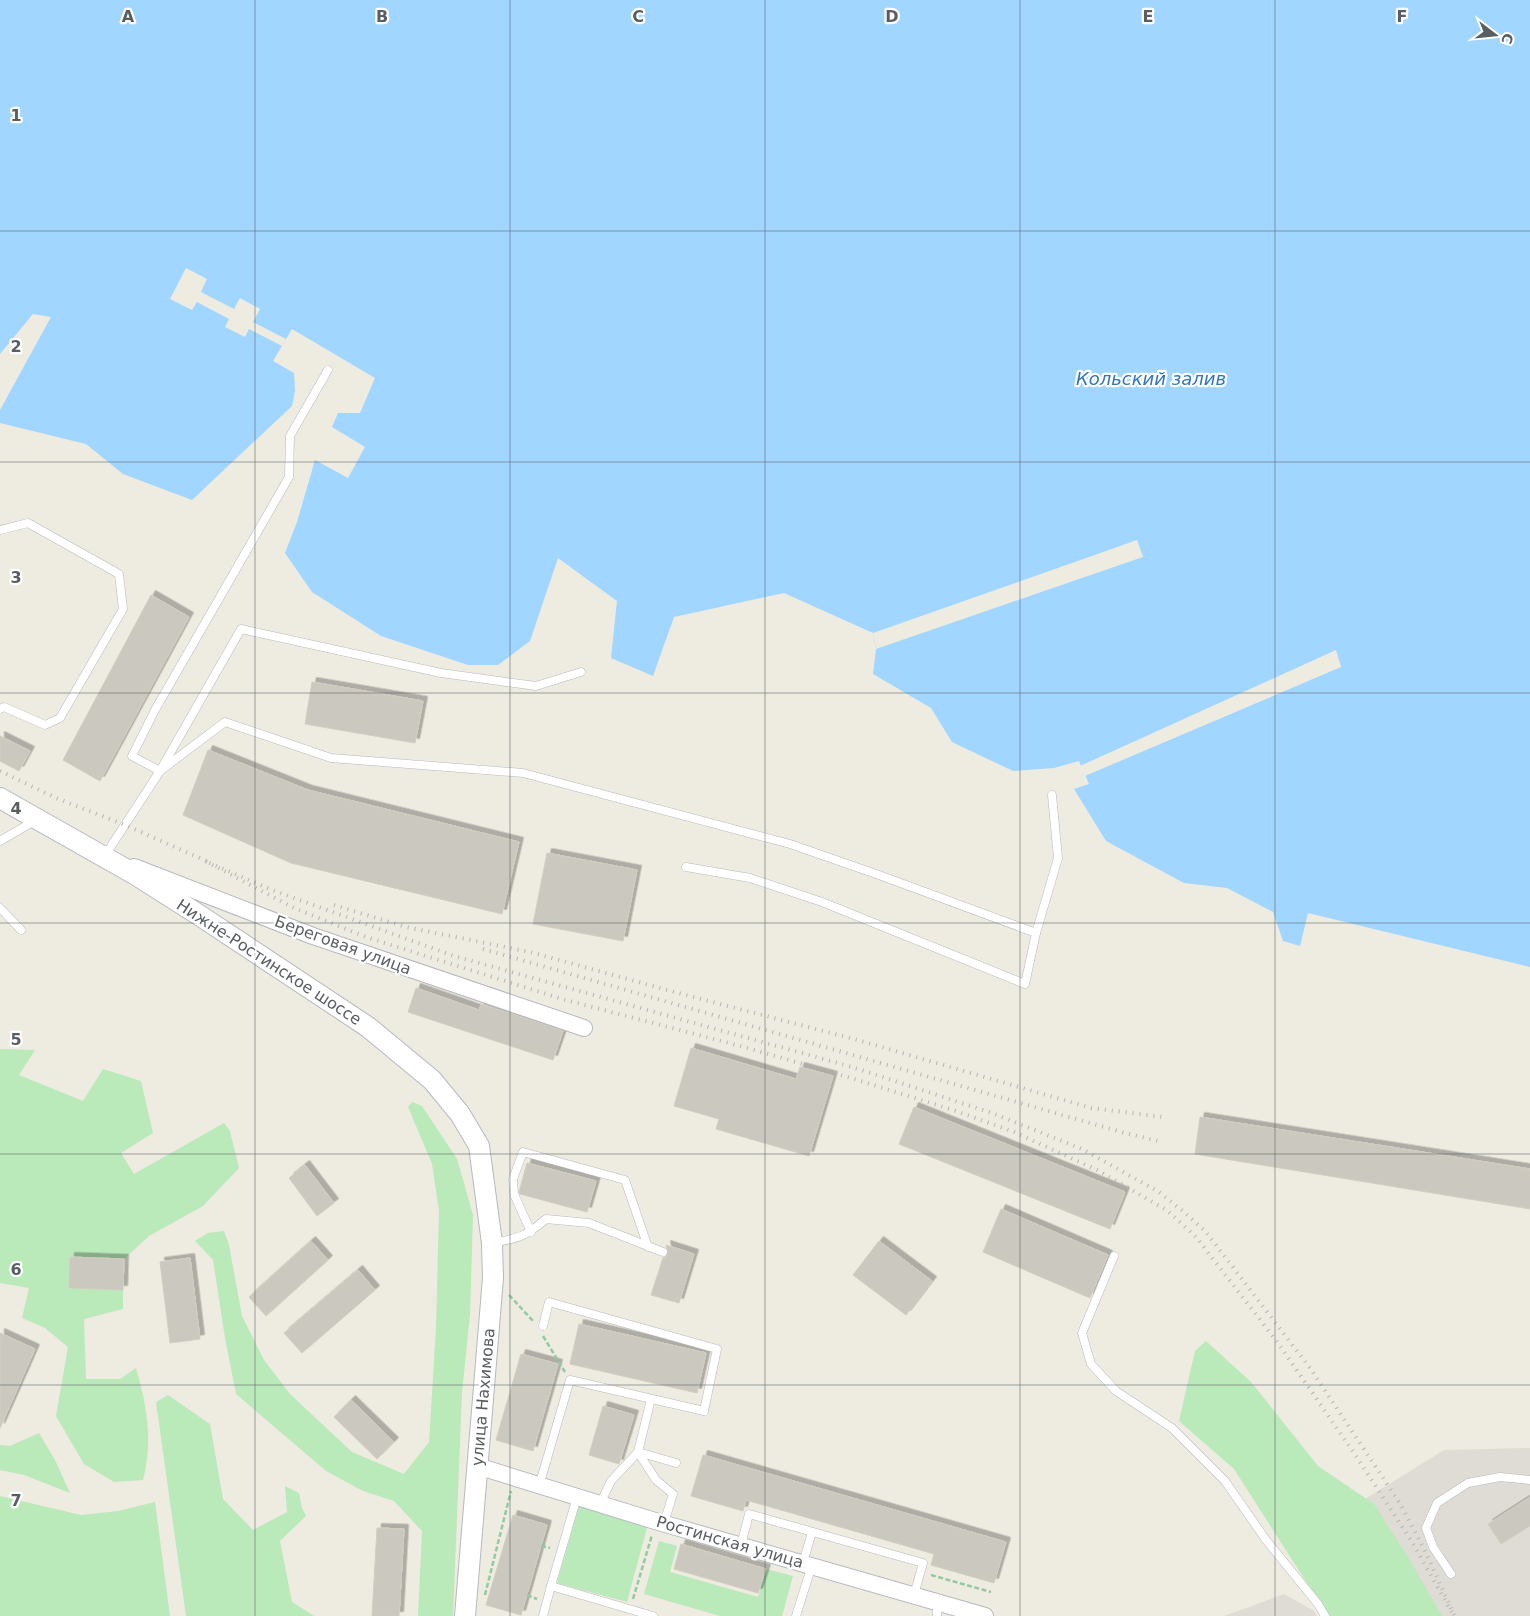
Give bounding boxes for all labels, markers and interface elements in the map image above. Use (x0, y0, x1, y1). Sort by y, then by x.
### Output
text: A (122, 7, 135, 26)
text: B (376, 7, 388, 26)
text: C (632, 7, 644, 26)
text: D (885, 7, 899, 26)
text: E (1143, 7, 1153, 26)
text: F (1397, 7, 1407, 26)
north arrow (1470, 10, 1520, 60)
text: С (1498, 31, 1517, 46)
text: 1 (10, 106, 22, 125)
text: 2 (10, 337, 22, 356)
water label: Кольский залив (1076, 368, 1226, 389)
text: 3 (10, 568, 22, 587)
text: 4 (10, 799, 22, 818)
street label: Нижне-Ростинское шоссе (173, 895, 365, 1029)
street label: Береговая улица (272, 911, 414, 979)
text: 5 (10, 1030, 22, 1049)
text: 6 (10, 1260, 22, 1279)
street label: улица Нахимова (467, 1327, 499, 1467)
text: 7 (10, 1491, 22, 1510)
street label: Ростинская улица (654, 1512, 806, 1572)

